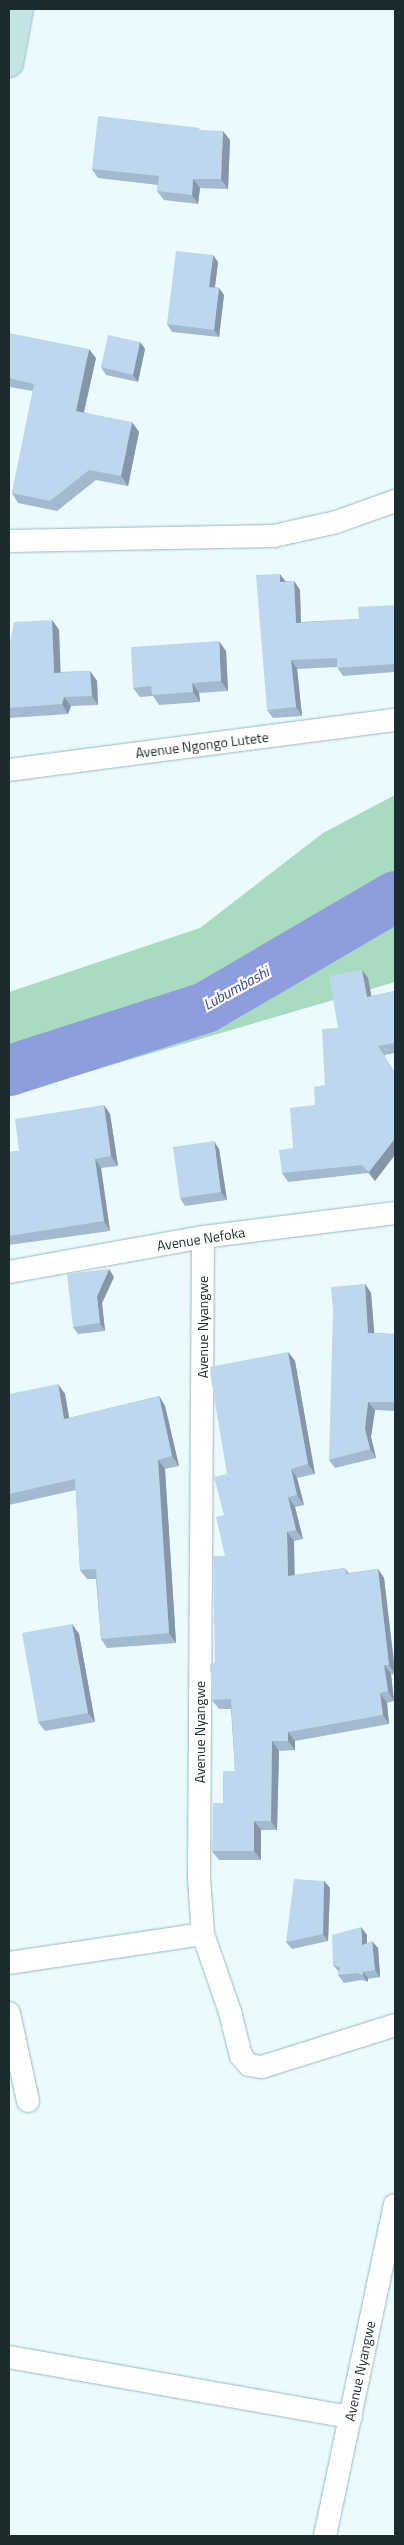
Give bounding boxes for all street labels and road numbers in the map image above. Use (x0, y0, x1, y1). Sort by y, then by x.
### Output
street label: Avenue Ngongo Lutete (134, 728, 270, 762)
street label: Avenue Nefoka (156, 1224, 246, 1254)
street label: Avenue Nyangwe (195, 1276, 211, 1378)
street label: Avenue Nyangwe (192, 1681, 208, 1783)
street label: Avenue Nyangwe (341, 2319, 379, 2423)

